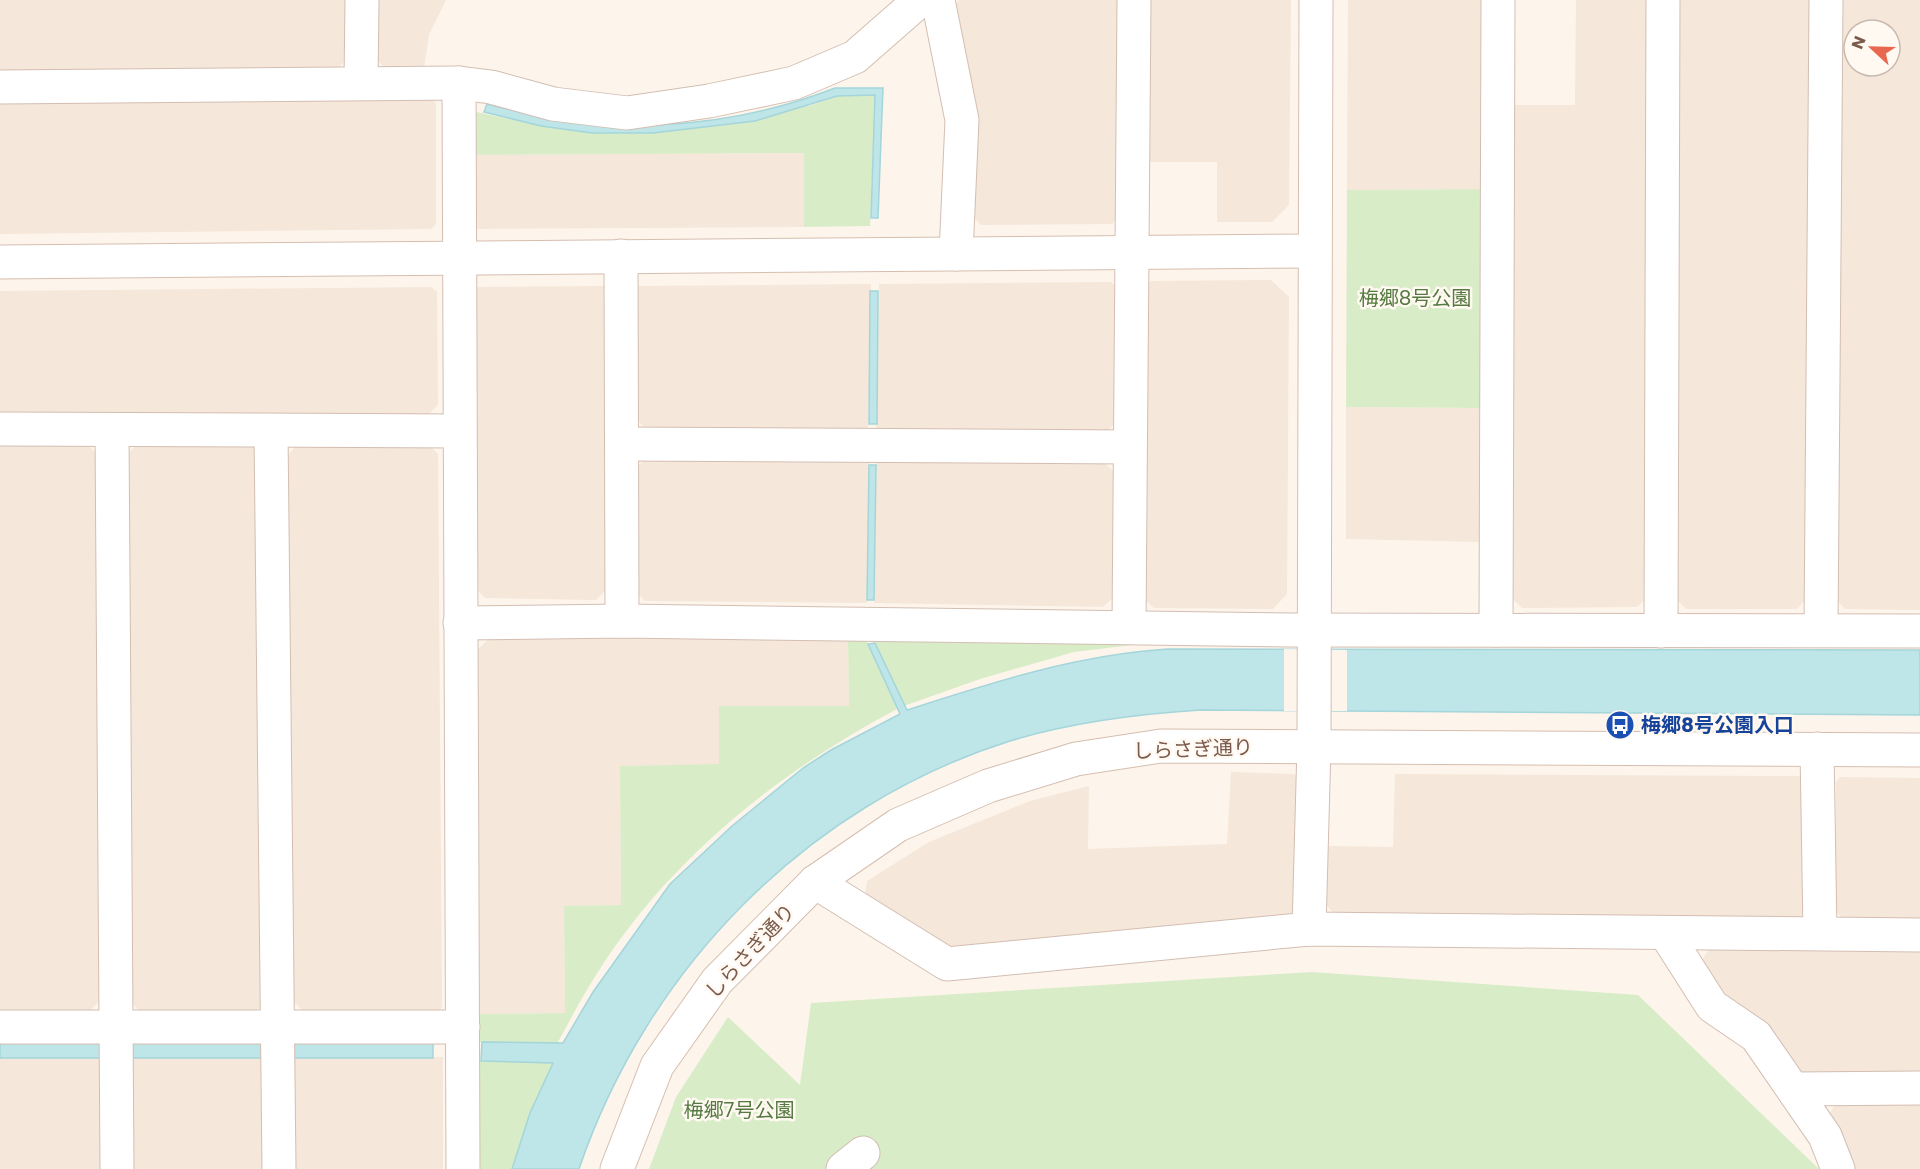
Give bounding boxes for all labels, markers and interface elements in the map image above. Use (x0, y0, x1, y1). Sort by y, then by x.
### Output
north arrow (1842, 18, 1902, 78)
text: N (1846, 33, 1871, 52)
park label: 梅郷8号公園 (1359, 284, 1471, 312)
bus stop icon: 梅郷8号公園入口 (1604, 709, 1636, 741)
place label: 梅郷8号公園入口 (1641, 711, 1794, 739)
street label: しらさぎ通り (1133, 733, 1253, 765)
street label: しらさぎ通り (699, 898, 801, 1004)
park label: 梅郷7号公園 (684, 1096, 794, 1124)

